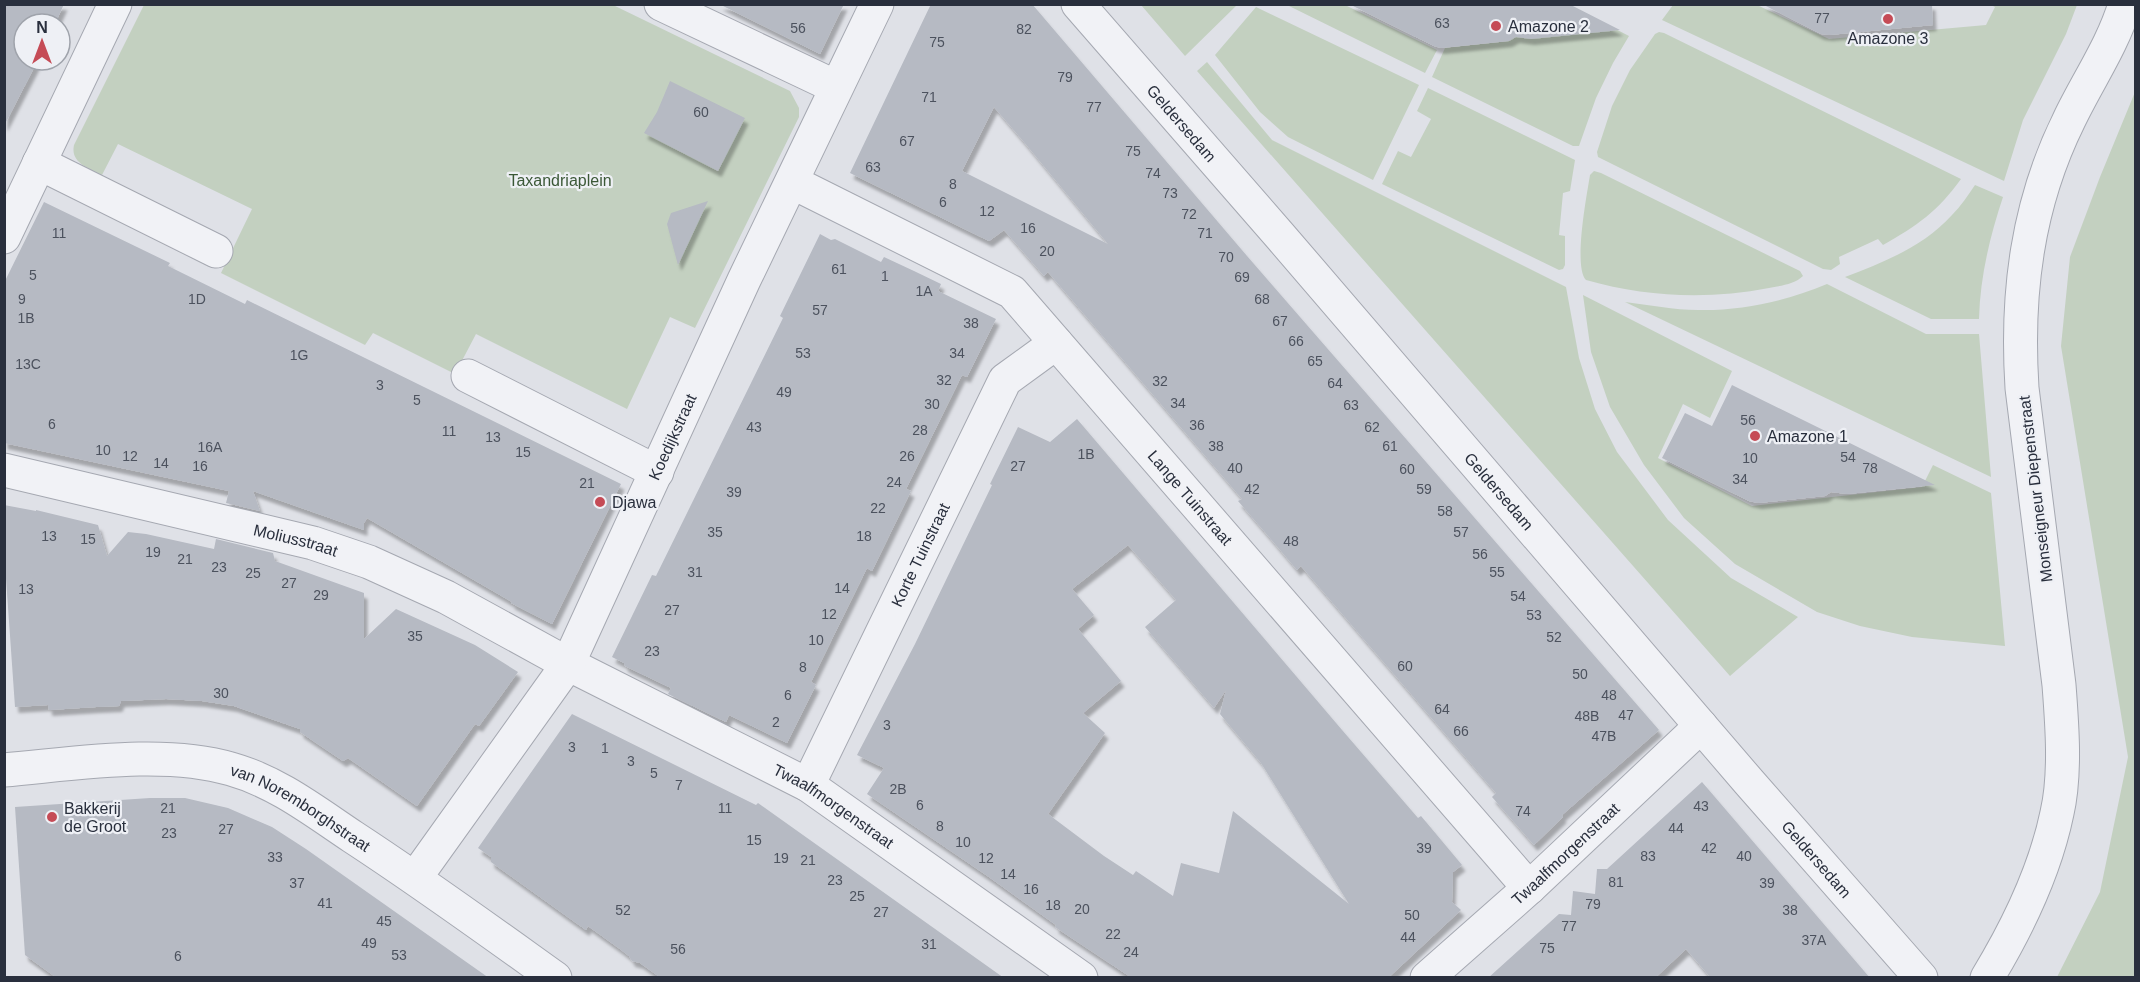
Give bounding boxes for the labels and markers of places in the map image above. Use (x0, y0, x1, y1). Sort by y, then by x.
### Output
marker: Amazone 3 (1881, 12, 1895, 26)
place label: Amazone 2 (1508, 18, 1589, 35)
marker: Amazone 2 (1489, 19, 1503, 33)
place label: Amazone 3 (1848, 30, 1929, 47)
place label: Amazone 1 (1767, 428, 1848, 445)
marker: Amazone 1 (1748, 429, 1762, 443)
place label: Djawa (612, 494, 657, 511)
marker: Djawa (593, 495, 607, 509)
place label: Bakkerij de Groot (64, 800, 127, 835)
marker: Bakkerij de Groot (45, 810, 59, 824)

